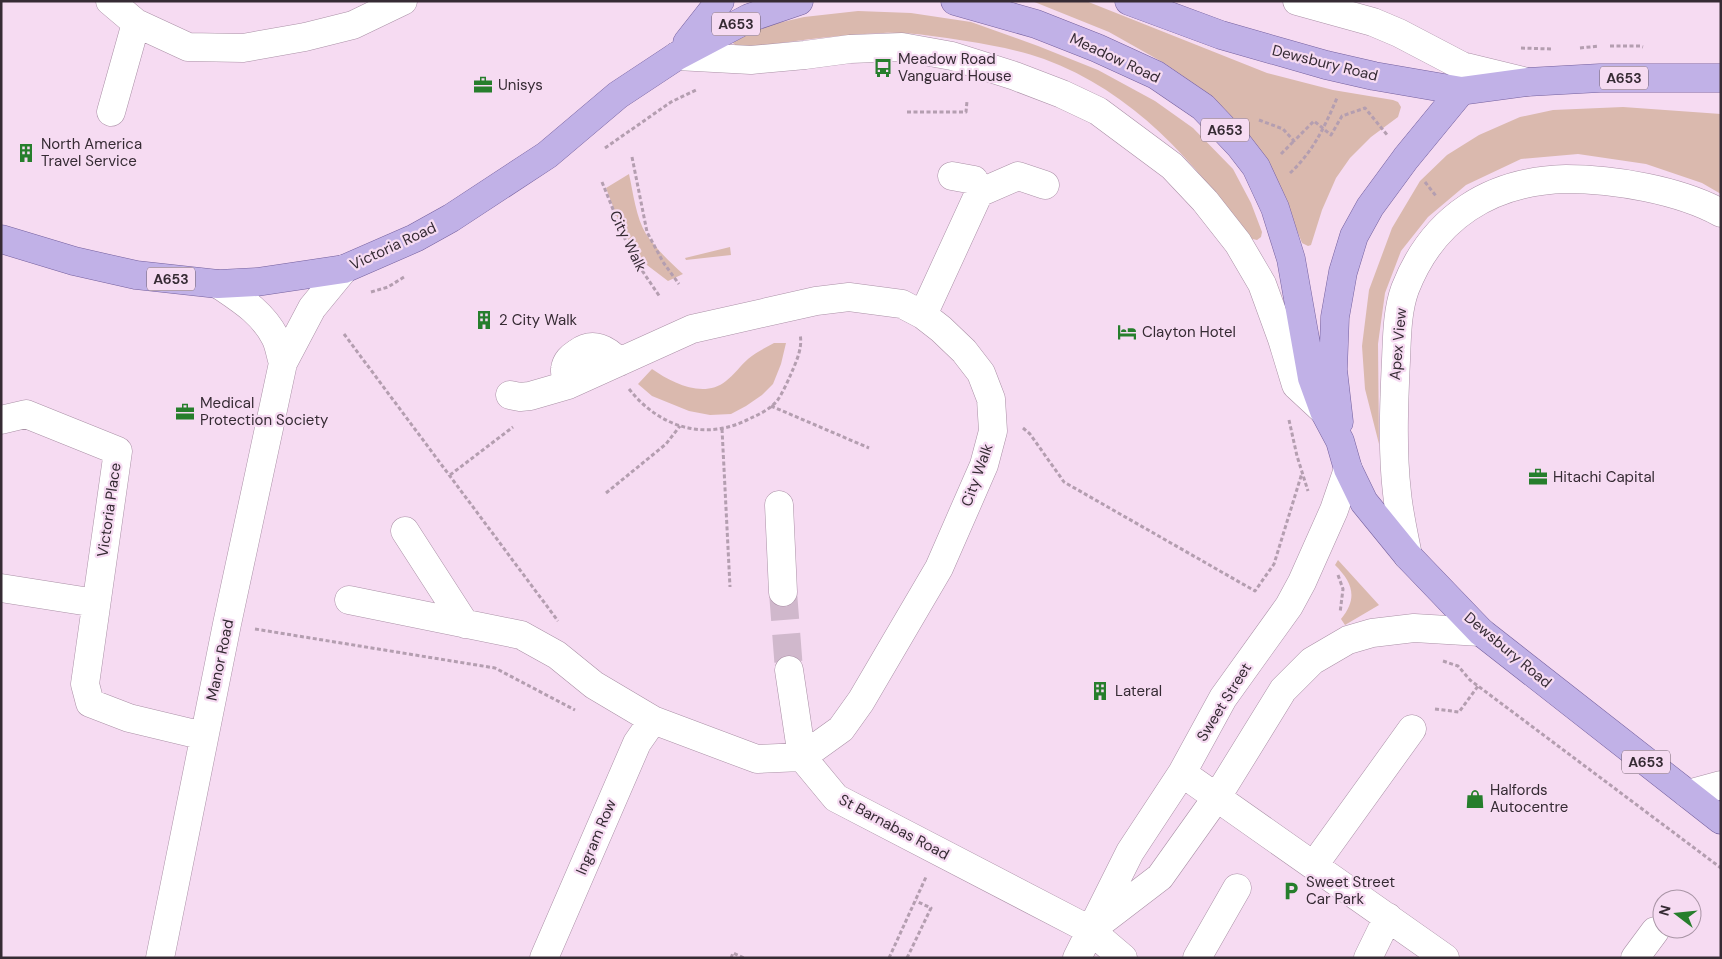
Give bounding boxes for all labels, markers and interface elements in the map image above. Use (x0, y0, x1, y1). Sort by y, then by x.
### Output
road number: A653 (712, 12, 760, 36)
street label: Meadow Road (1067, 28, 1163, 88)
street label: Dewsbury Road (1270, 40, 1380, 86)
place label: Meadow Road Vanguard House (898, 49, 1012, 86)
bus stop icon: Meadow Road Vanguard House (872, 57, 894, 79)
road number: A653 (1600, 66, 1648, 90)
office icon: Unisys (472, 74, 494, 96)
place label: Unisys (498, 75, 543, 95)
road number: A653 (1201, 118, 1249, 142)
place label: North America Travel Service (41, 134, 142, 171)
building icon: North America Travel Service (15, 142, 37, 164)
street label: City Walk (605, 207, 652, 275)
street label: Victoria Road (347, 217, 439, 275)
road number: A653 (147, 268, 195, 290)
street label: Apex View (1385, 307, 1411, 381)
building icon: 2 City Walk (473, 309, 495, 331)
place label: 2 City Walk (499, 310, 577, 330)
hotel icon: Clayton Hotel (1116, 321, 1138, 343)
place label: Clayton Hotel (1142, 322, 1236, 342)
place label: Medical Protection Society (200, 393, 329, 430)
office icon: Medical Protection Society (174, 401, 196, 423)
street label: City Walk (956, 440, 998, 509)
street label: Victoria Place (92, 461, 126, 559)
office icon: Hitachi Capital (1527, 466, 1549, 488)
place label: Hitachi Capital (1553, 467, 1655, 487)
street label: Dewsbury Road (1460, 608, 1556, 692)
street label: Manor Road (202, 617, 238, 703)
street label: Sweet Street (1192, 659, 1256, 745)
building icon: Lateral (1089, 680, 1111, 702)
place label: Lateral (1115, 681, 1162, 701)
road number: A653 (1622, 750, 1670, 774)
place label: Halfords Autocentre (1490, 780, 1568, 817)
shop icon: Halfords Autocentre (1464, 788, 1486, 810)
street label: St Barnabas Road (835, 790, 953, 864)
street label: Ingram Row (571, 796, 621, 878)
place label: Sweet Street Car Park (1306, 872, 1395, 909)
parking icon: Sweet Street Car Park (1280, 880, 1302, 902)
north arrow (1652, 889, 1702, 939)
text: N (1654, 903, 1675, 918)

